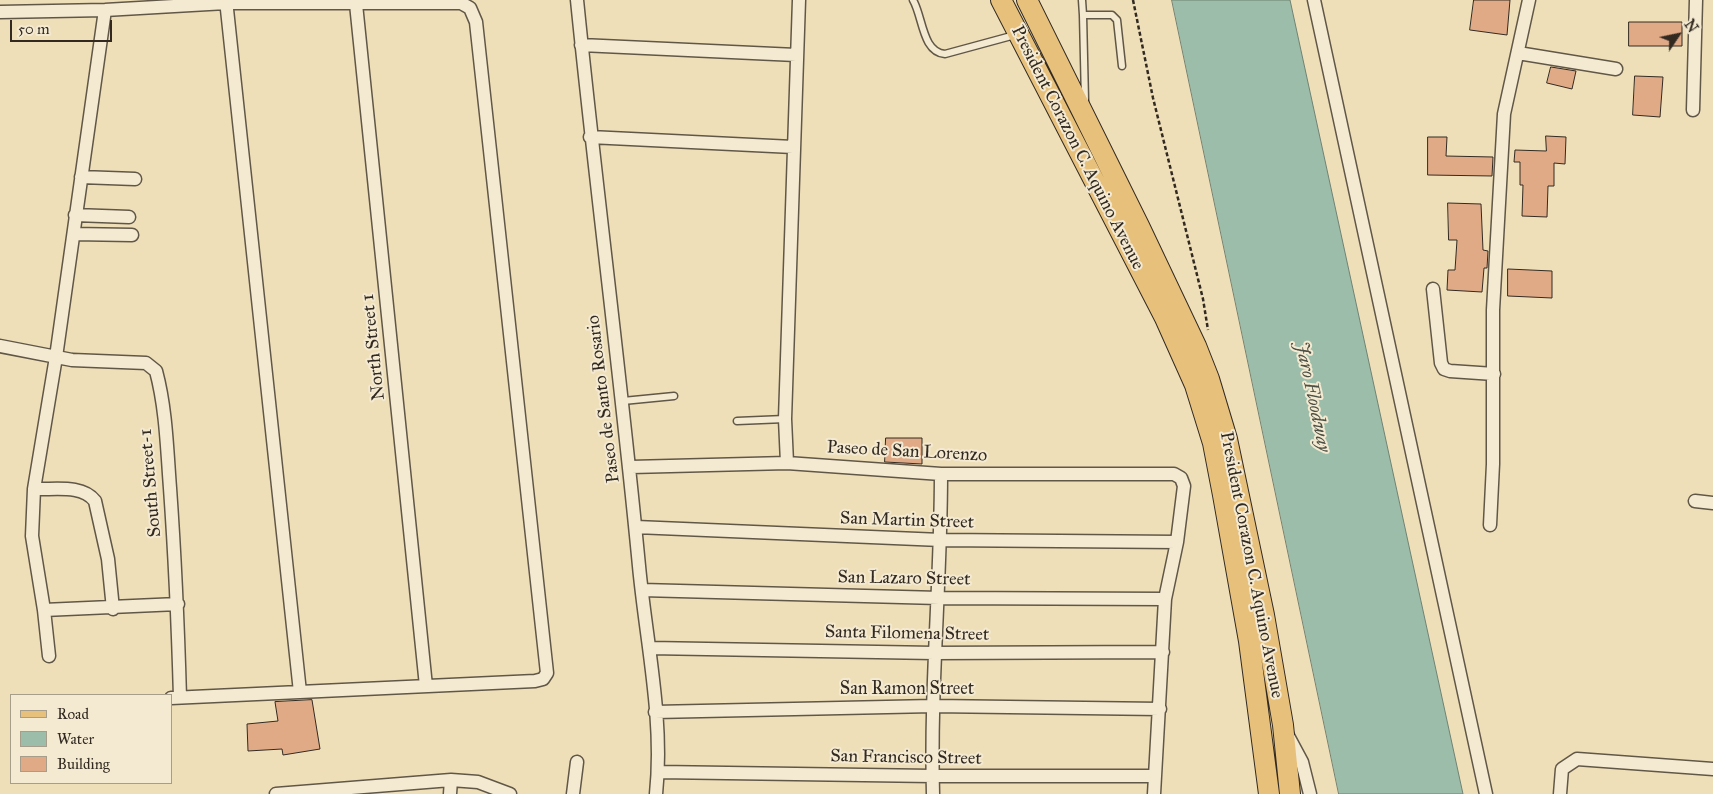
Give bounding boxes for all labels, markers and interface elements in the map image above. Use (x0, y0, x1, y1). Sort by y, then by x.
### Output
scale bar (12, 10, 115, 42)
north arrow (1653, 10, 1703, 60)
text: N (1680, 17, 1701, 36)
text: 50 m (18, 20, 50, 38)
street label: President Corazon C. Aquino Avenue (1006, 22, 1148, 274)
street label: North Street 1 (358, 293, 390, 401)
street label: Paseo de Santo Rosario (583, 314, 625, 484)
water label: Jaro Floodway (1289, 340, 1335, 454)
street label: South Street-1 (136, 428, 166, 538)
street label: President Corazon C. Aquino Avenue (1215, 430, 1287, 700)
street label: Paseo de San Lorenzo (826, 437, 988, 467)
street label: San Martin Street (840, 508, 974, 534)
street label: San Lazaro Street (837, 567, 971, 591)
street label: Santa Filomena Street (825, 622, 989, 646)
street label: San Ramon Street (840, 679, 974, 701)
legend (10, 694, 172, 784)
text: Road (57, 705, 89, 723)
text: Water (57, 730, 94, 748)
street label: San Francisco Street (830, 746, 982, 770)
text: Building (57, 755, 110, 773)

